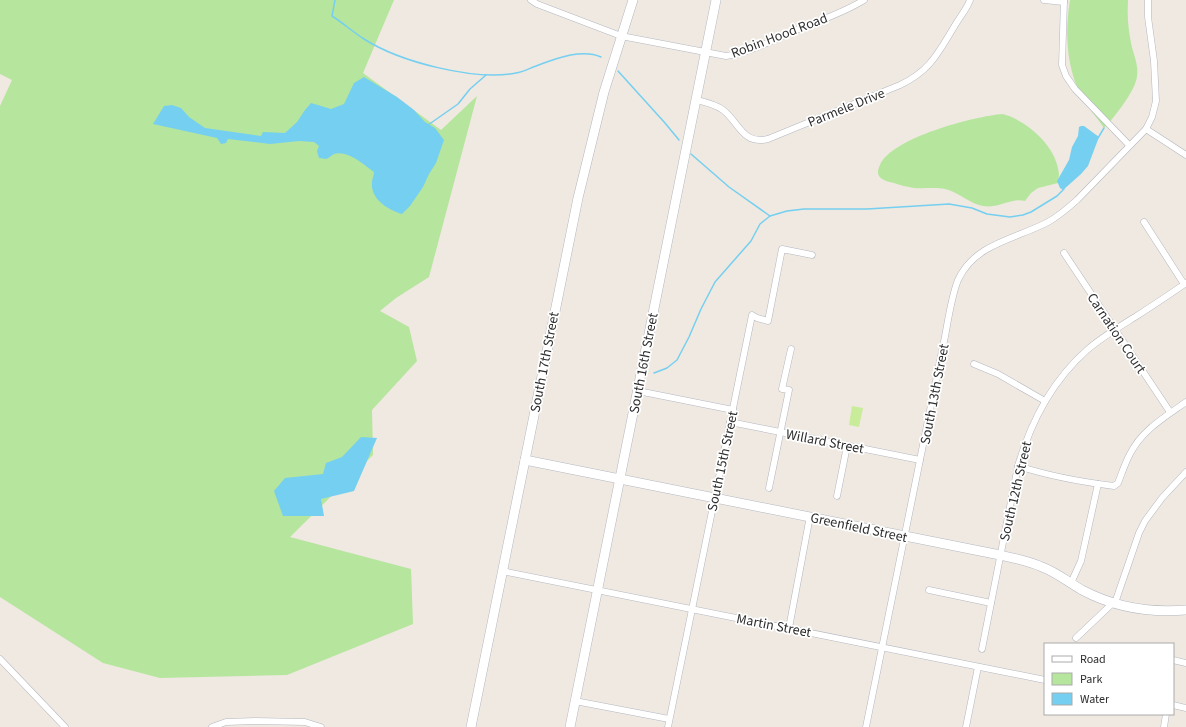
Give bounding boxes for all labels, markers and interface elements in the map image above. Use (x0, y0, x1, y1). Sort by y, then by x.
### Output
street label: Robin Hood Road (728, 8, 831, 64)
street label: Parmele Drive (805, 83, 888, 132)
street label: Carnation Court (1082, 289, 1151, 378)
street label: South 17th Street (525, 310, 565, 414)
street label: South 16th Street (624, 311, 664, 415)
street label: South 13th Street (915, 342, 955, 446)
street label: South 15th Street (703, 409, 743, 513)
street label: Willard Street (784, 425, 866, 459)
street label: South 12th Street (995, 439, 1037, 543)
street label: Greenfield Street (808, 508, 909, 548)
street label: Martin Street (735, 609, 813, 643)
legend (1044, 643, 1174, 715)
text: Road (1080, 651, 1106, 668)
text: Park (1080, 671, 1102, 688)
text: Water (1080, 691, 1110, 708)

